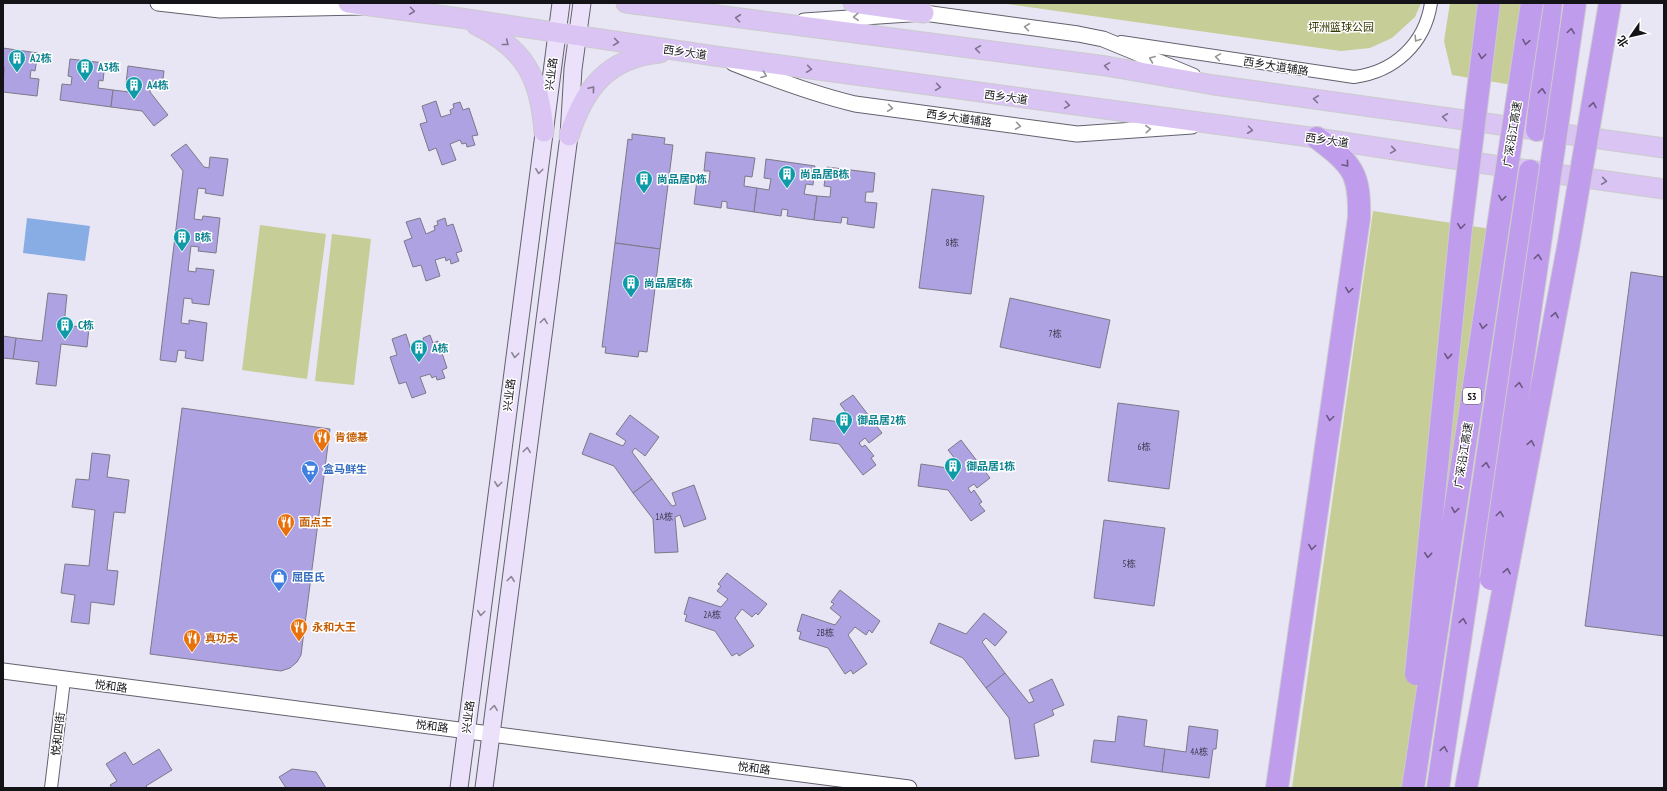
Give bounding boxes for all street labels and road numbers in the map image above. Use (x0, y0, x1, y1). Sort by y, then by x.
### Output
street label: 西乡大道 (662, 42, 708, 62)
street label: 西乡大道辅路 (1242, 54, 1310, 78)
street label: 兴业路 (542, 57, 560, 91)
street label: 西乡大道 (983, 87, 1029, 107)
street label: 广深沿江高速 (1500, 100, 1524, 168)
street label: 西乡大道辅路 (925, 106, 993, 130)
street label: 西乡大道 (1304, 130, 1350, 150)
street label: 兴业路 (500, 378, 518, 412)
road number: S3 (1463, 388, 1481, 404)
street label: 广深沿江高速 (1451, 421, 1475, 489)
street label: 悦和路 (94, 677, 128, 695)
street label: 兴业路 (459, 700, 477, 734)
street label: 悦和四街 (48, 711, 68, 757)
street label: 悦和路 (415, 717, 449, 735)
street label: 悦和路 (737, 759, 771, 777)

